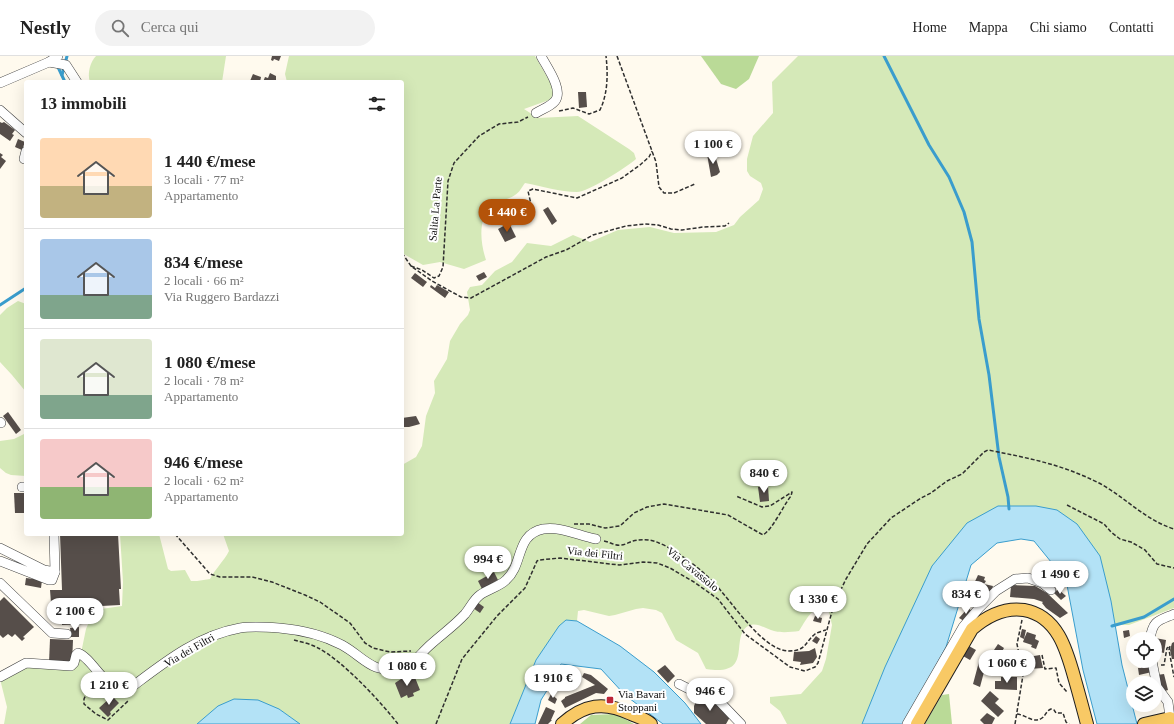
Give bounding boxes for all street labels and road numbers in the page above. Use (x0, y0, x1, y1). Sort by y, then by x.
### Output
street label: Salita La Parte (426, 176, 444, 242)
street label: Via dei Filtri (566, 544, 624, 562)
street label: Via Cavassolo (665, 544, 722, 594)
street label: Via dei Filtri (162, 631, 216, 669)

